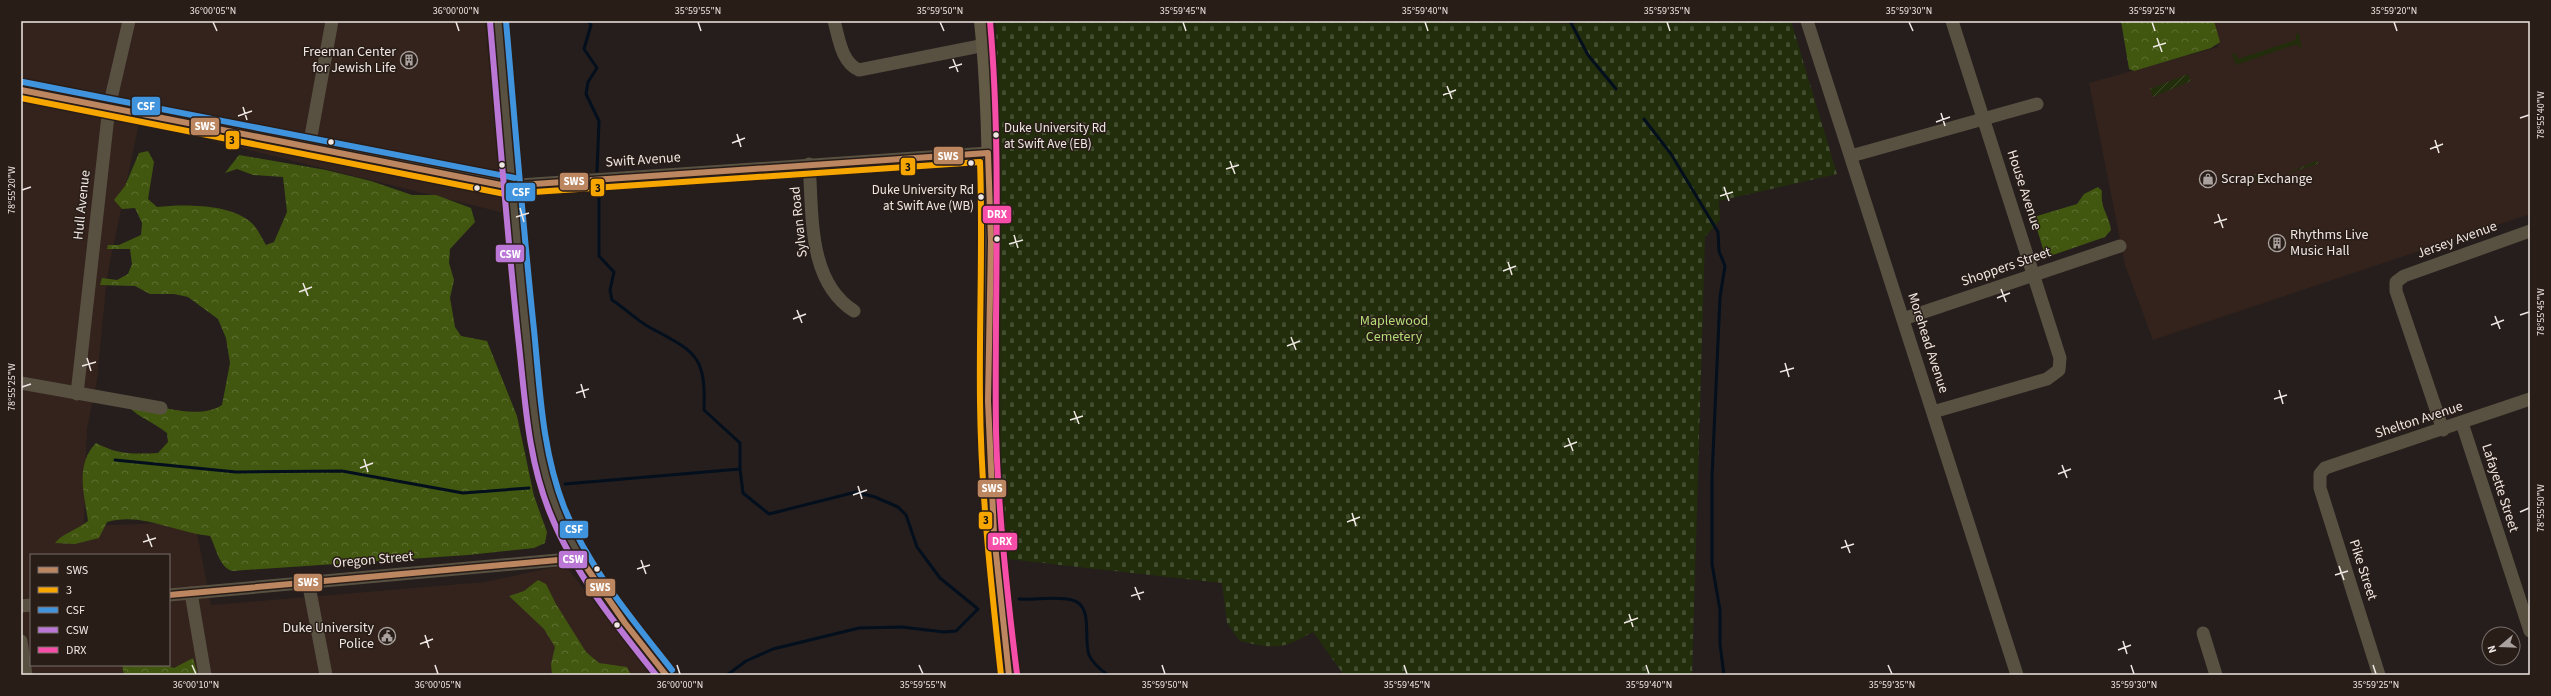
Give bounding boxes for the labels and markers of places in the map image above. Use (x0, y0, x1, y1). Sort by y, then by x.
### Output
place label: Freeman Center for Jewish Life (303, 42, 396, 78)
building icon: Freeman Center for Jewish Life (399, 50, 419, 70)
place label: Duke University Rd at Swift Ave (EB) (1004, 119, 1106, 153)
marker: Duke University Rd at Swift Ave (EB) (991, 130, 1001, 140)
unlabelled marker (326, 137, 336, 147)
unlabelled marker (966, 158, 976, 168)
unlabelled marker (497, 160, 507, 170)
shop icon: Scrap Exchange (2198, 169, 2218, 189)
place label: Scrap Exchange (2221, 169, 2313, 189)
place label: Duke University Rd at Swift Ave (WB) (872, 181, 974, 215)
unlabelled marker (472, 183, 482, 193)
marker: Duke University Rd at Swift Ave (WB) (976, 192, 986, 202)
place label: Rhythms Live Music Hall (2290, 225, 2368, 261)
building icon: Rhythms Live Music Hall (2267, 233, 2287, 253)
unlabelled marker (992, 234, 1002, 244)
unlabelled marker (592, 564, 602, 574)
place label: Duke University Police (282, 618, 374, 654)
unlabelled marker (612, 620, 622, 630)
public building icon: Duke University Police (377, 626, 397, 646)

